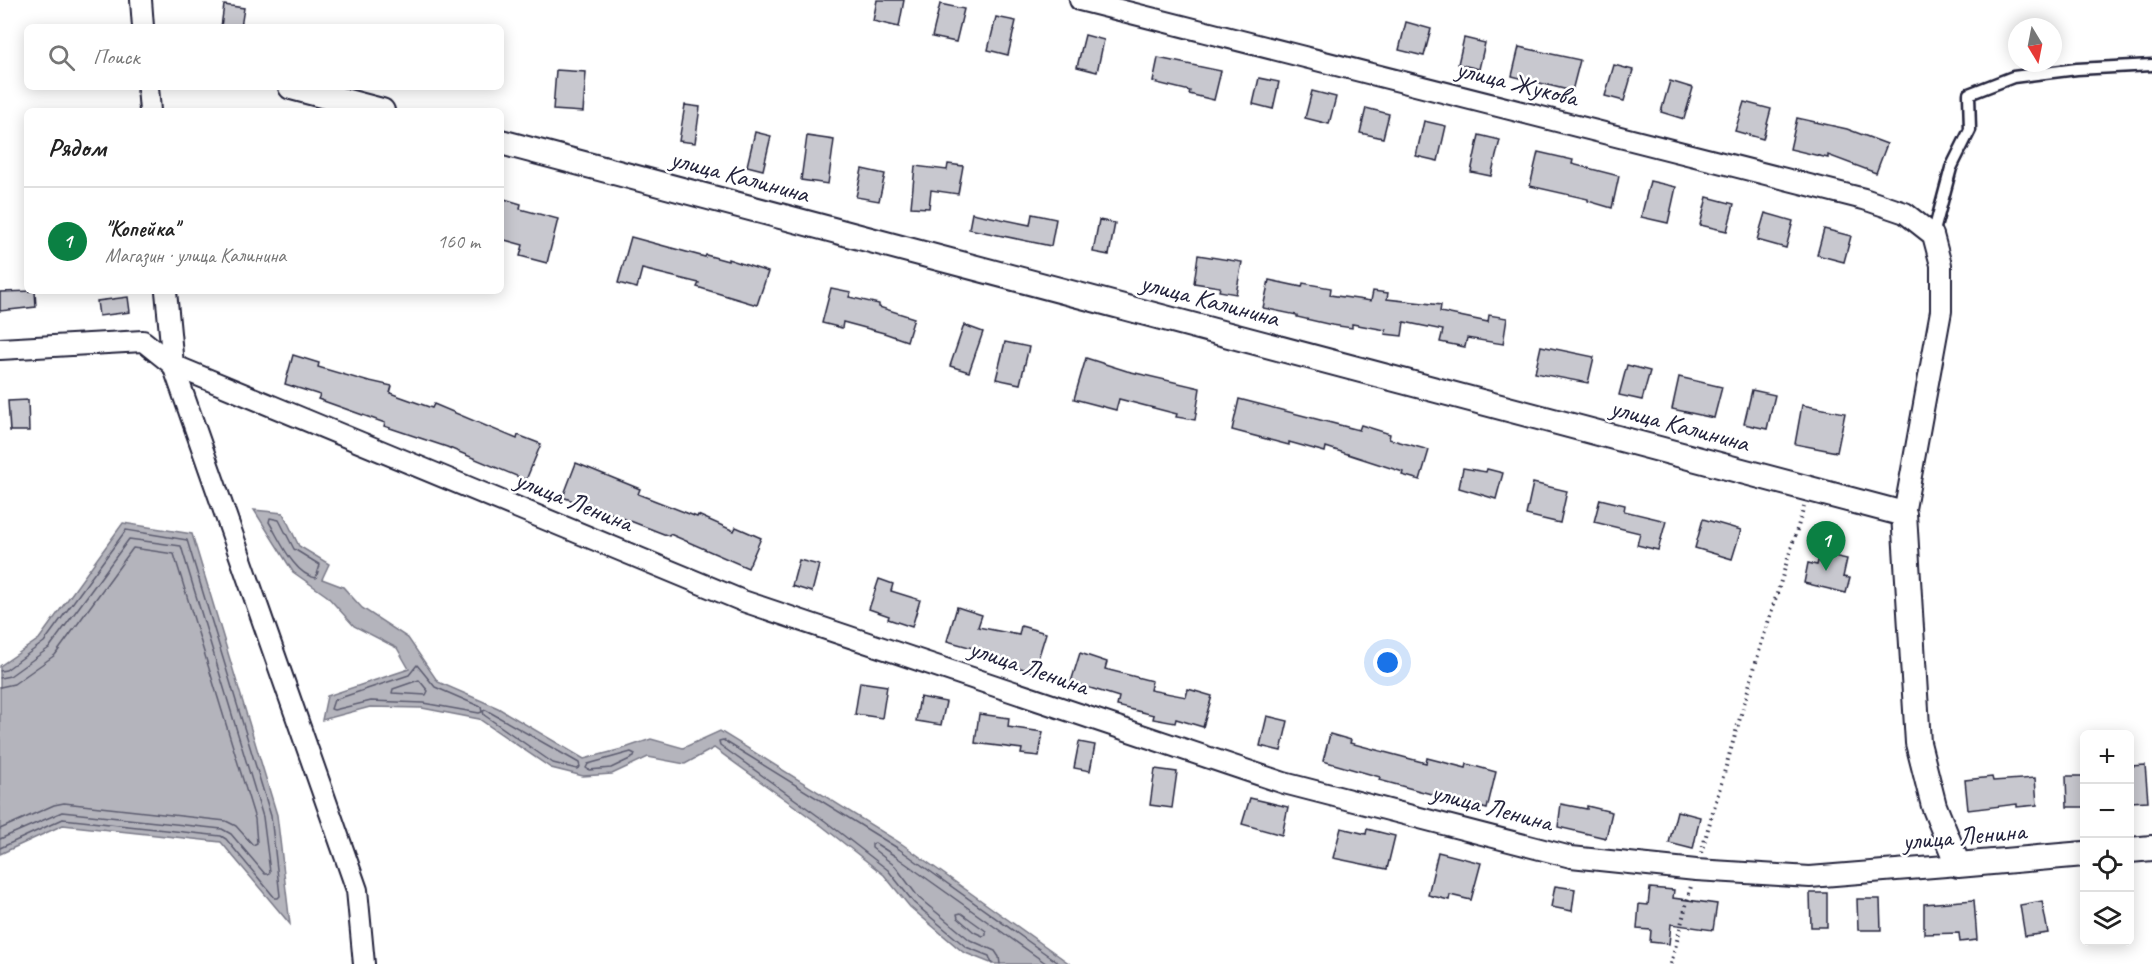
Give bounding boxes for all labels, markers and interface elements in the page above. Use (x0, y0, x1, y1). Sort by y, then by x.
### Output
north arrow (2008, 18, 2062, 72)
search box (24, 24, 504, 90)
icon: search (45, 41, 78, 74)
text: Поиск (93, 43, 139, 71)
street label: улица Жукова (1451, 52, 1583, 115)
text: Рядом (48, 131, 106, 164)
street label: улица Калинина (665, 141, 814, 211)
text: "Копейка" (105, 215, 179, 243)
text: 1 (63, 229, 72, 254)
text: 160 m (437, 229, 480, 254)
text: Магазин · улица Калинина (105, 243, 286, 268)
street label: улица Калинина (1135, 265, 1284, 335)
street label: улица Калинина (1605, 390, 1754, 460)
street label: улица Ленина (509, 462, 640, 540)
pin: 1 (1806, 522, 1846, 571)
street label: улица Ленина (963, 631, 1095, 703)
your location (1373, 648, 1402, 677)
map controls (2080, 730, 2134, 946)
button: + (2080, 730, 2134, 784)
street label: улица Ленина (1426, 775, 1558, 840)
button: − (2080, 784, 2134, 838)
street label: улица Ленина (1899, 814, 2029, 858)
button: locate (2080, 838, 2134, 892)
button: layers (2080, 892, 2134, 946)

